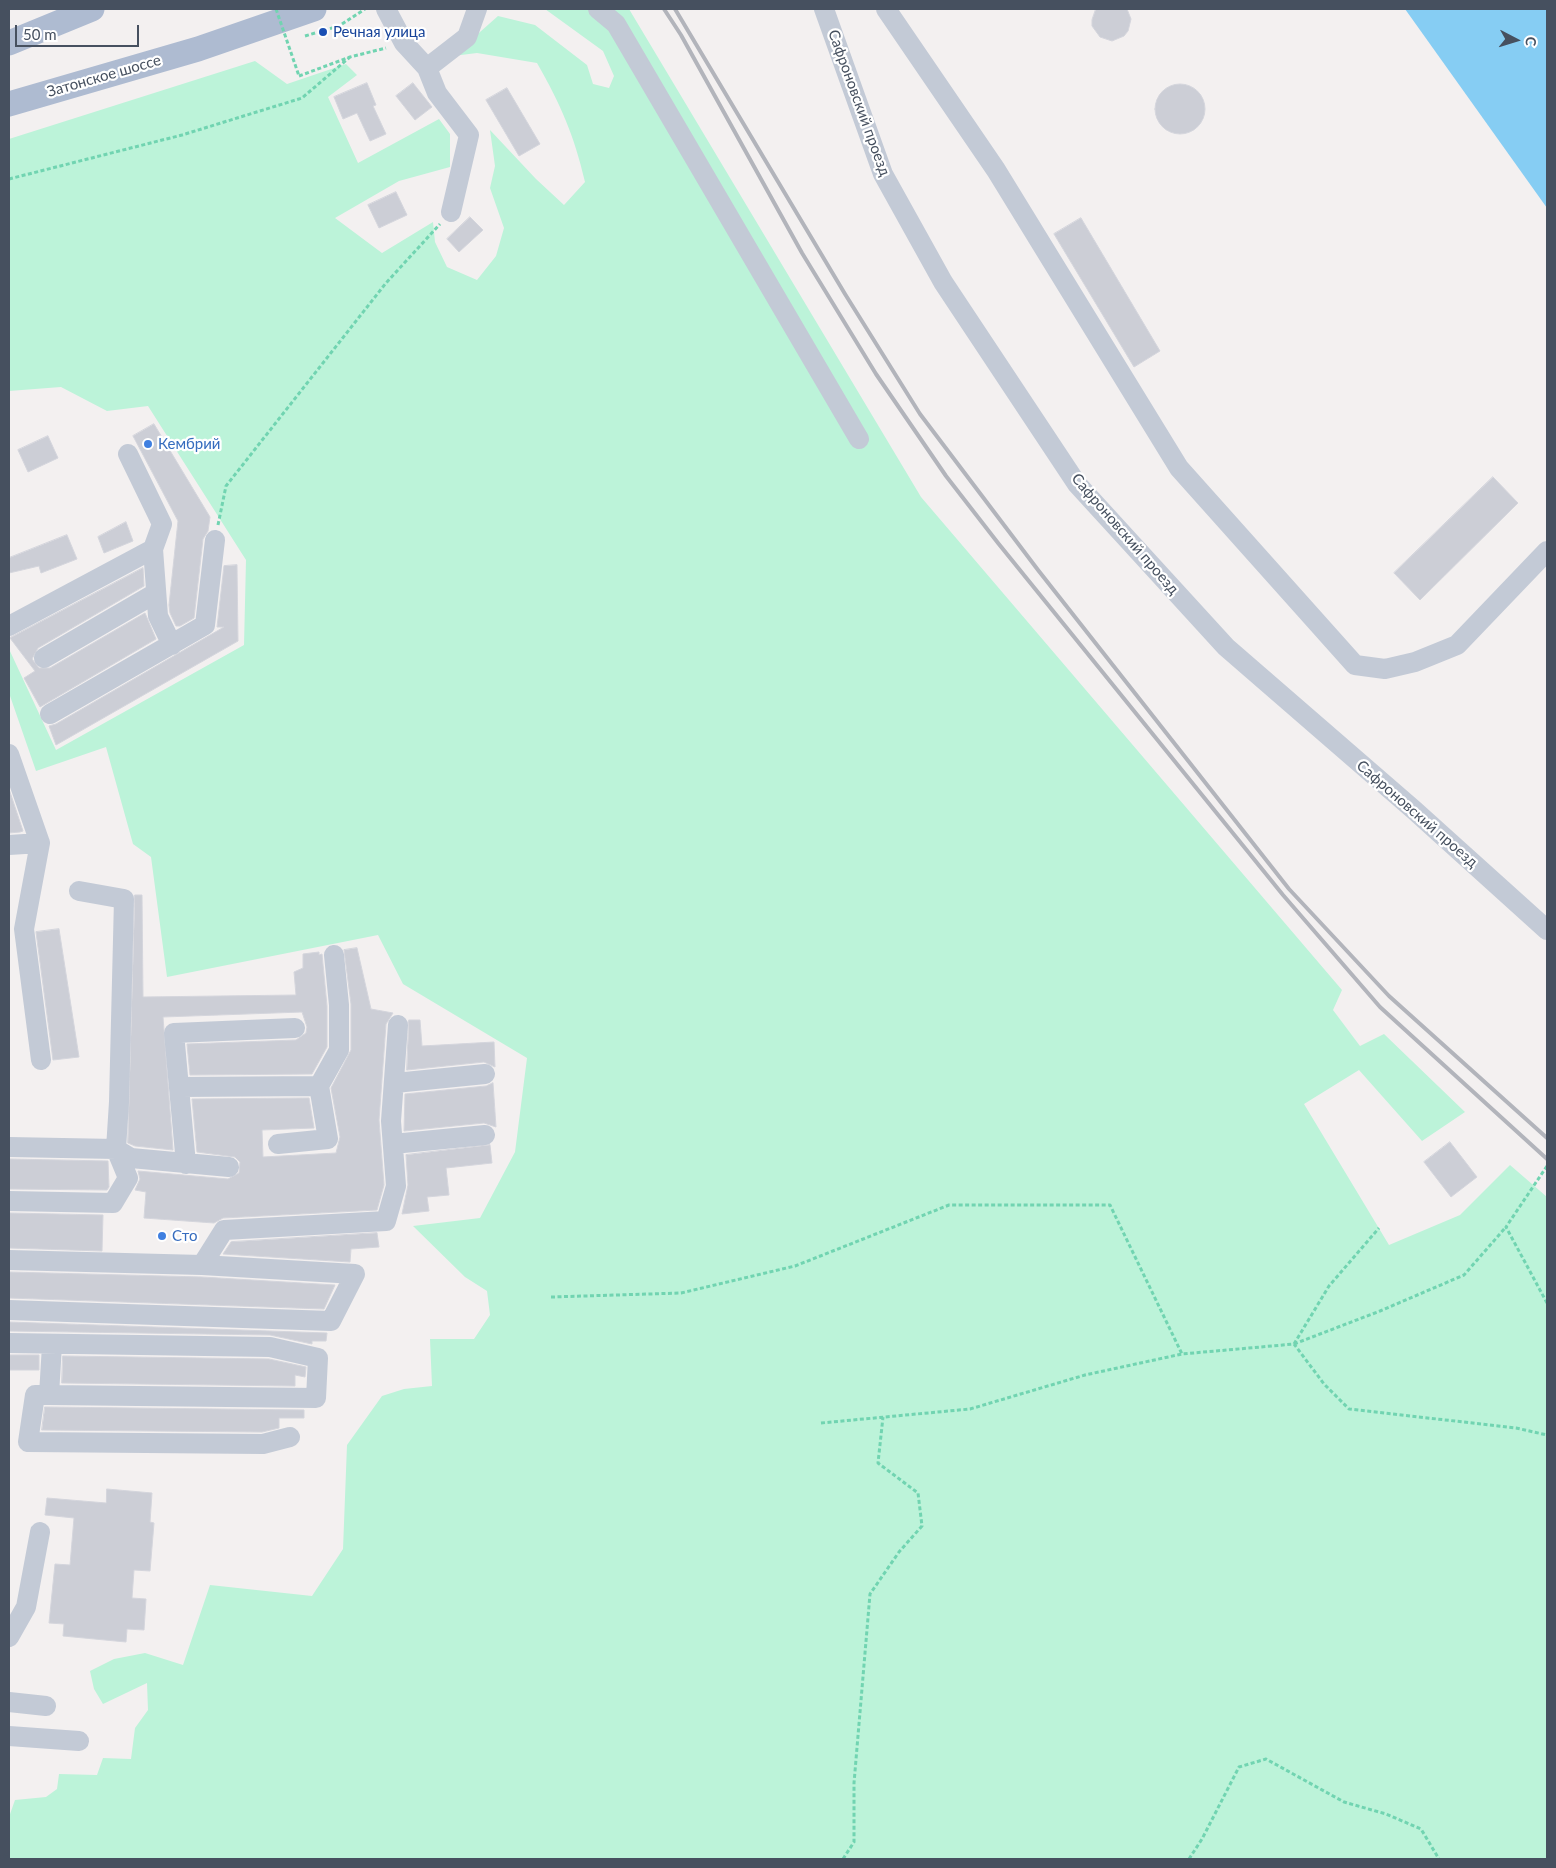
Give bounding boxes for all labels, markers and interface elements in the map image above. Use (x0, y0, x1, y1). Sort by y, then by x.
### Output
scale bar (18, 15, 141, 47)
north arrow (1491, 15, 1541, 65)
place label: Речная улица (333, 23, 425, 41)
text: 50 m (23, 25, 57, 43)
marker: Речная улица (317, 26, 329, 38)
street label: Сафроновский проезд (824, 27, 894, 179)
text: С (1523, 36, 1540, 47)
street label: Затонское шоссе (45, 51, 163, 101)
place label: Кембрий (158, 435, 220, 453)
marker: Кембрий (142, 438, 154, 450)
street label: Сафроновский проезд (1067, 470, 1183, 598)
street label: Сафроновский проезд (1353, 756, 1481, 872)
place label: Сто (172, 1227, 197, 1245)
marker: Сто (156, 1230, 168, 1242)

